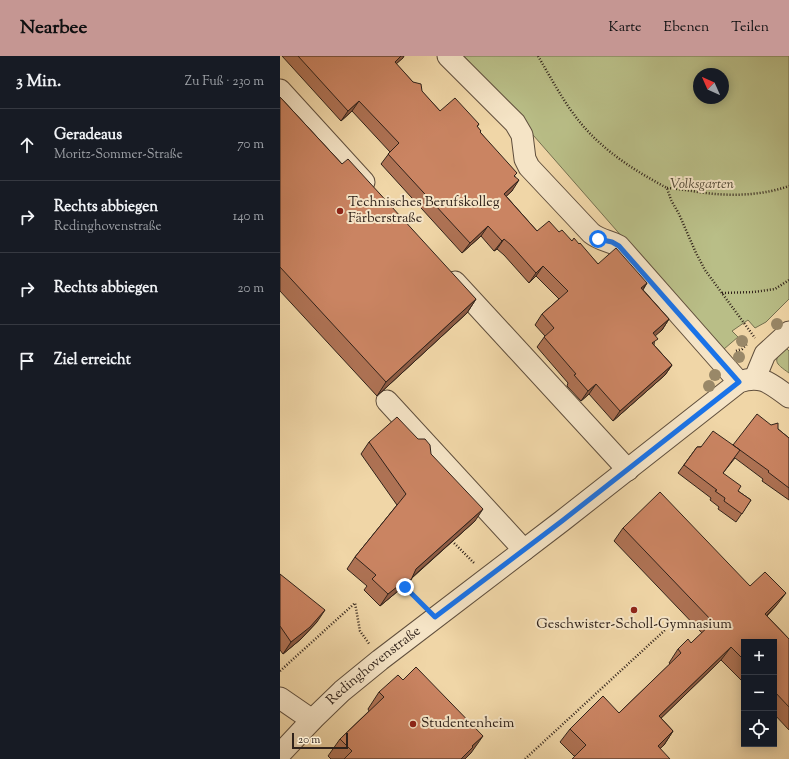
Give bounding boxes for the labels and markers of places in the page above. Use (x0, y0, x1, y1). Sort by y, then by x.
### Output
place label: Technisches Berufskolleg Färberstraße (348, 193, 500, 229)
marker: Technisches Berufskolleg Färberstraße (335, 206, 345, 216)
marker: Geschwister-Scholl-Gymnasium (629, 605, 639, 615)
place label: Geschwister-Scholl-Gymnasium (536, 615, 732, 635)
place label: Studentenheim (421, 714, 515, 734)
marker: Studentenheim (408, 719, 418, 729)

